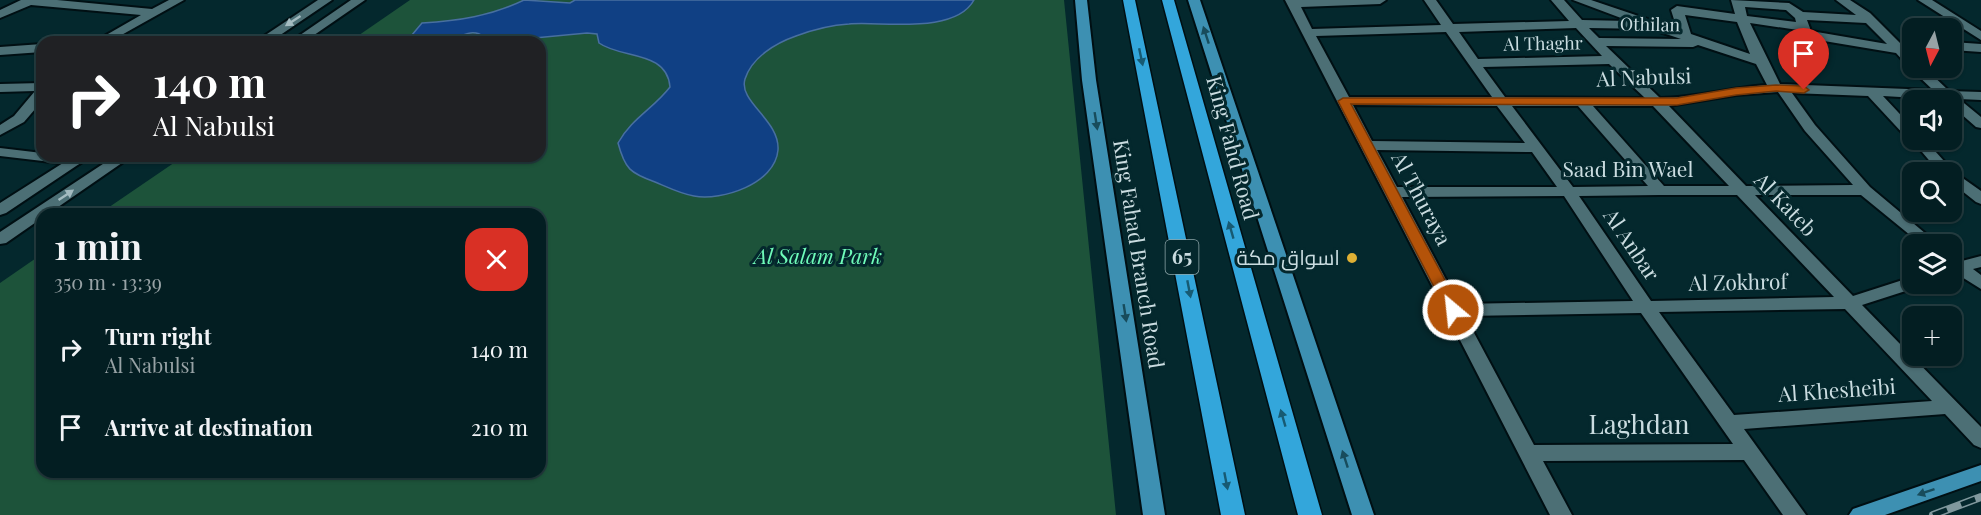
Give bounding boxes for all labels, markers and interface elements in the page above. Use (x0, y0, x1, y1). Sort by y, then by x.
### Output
street label: Othilan (1620, 11, 1681, 37)
one-way arrow (285, 15, 301, 26)
north arrow (1902, 18, 1962, 78)
map controls (1902, 18, 1962, 366)
one-way arrow (1200, 26, 1210, 44)
pin (1778, 28, 1829, 90)
street label: Al Thaghr (1502, 30, 1583, 56)
icon: arrive (1787, 37, 1820, 70)
one-way arrow (1137, 48, 1146, 67)
text: 140 m (153, 53, 266, 109)
icon: right (54, 60, 132, 138)
street label: Al Nabulsi (1595, 60, 1692, 92)
street label: King Fahd Road (1201, 72, 1267, 223)
button: sound (1902, 90, 1962, 150)
text: Al Nabulsi (153, 107, 275, 143)
one-way arrow (1091, 111, 1100, 130)
street label: King Fahad Branch Road (1108, 137, 1172, 370)
street label: Al Thuraya (1386, 146, 1459, 250)
street label: Saad Bin Wael (1563, 154, 1693, 182)
button: search (1902, 162, 1962, 222)
street label: Al Kateb (1748, 165, 1824, 242)
one-way arrow (58, 190, 74, 201)
street label: Al Anbar (1598, 202, 1667, 286)
text: 1 min (54, 221, 142, 269)
one-way arrow (1226, 221, 1235, 239)
button: close (465, 228, 528, 291)
button: layers (1902, 234, 1962, 294)
road number: 65 (1166, 240, 1198, 274)
park label: Al Salam Park (752, 241, 882, 269)
place label: اسواق مكة (1236, 242, 1340, 271)
marker: اسواق مكة (1345, 251, 1359, 265)
street label: Al Zokhrof (1687, 266, 1790, 296)
text: 350 m · 13:39 (54, 268, 162, 295)
position arrow (1421, 278, 1485, 342)
one-way arrow (1185, 280, 1194, 299)
one-way arrow (1120, 304, 1129, 323)
button: + (1902, 306, 1962, 366)
text: Turn right (105, 321, 211, 351)
icon: right (54, 333, 87, 366)
text: 140 m (471, 334, 528, 364)
text: Al Nabulsi (105, 351, 195, 378)
street label: Al Khesheibi (1776, 371, 1897, 407)
street label: Laghdan (1589, 406, 1690, 441)
one-way arrow (1278, 409, 1287, 427)
icon: arrive (54, 411, 87, 444)
text: Arrive at destination (105, 412, 313, 442)
text: 210 m (471, 412, 528, 442)
one-way arrow (1340, 450, 1349, 468)
one-way arrow (1222, 471, 1231, 490)
one-way arrow (1917, 488, 1935, 497)

